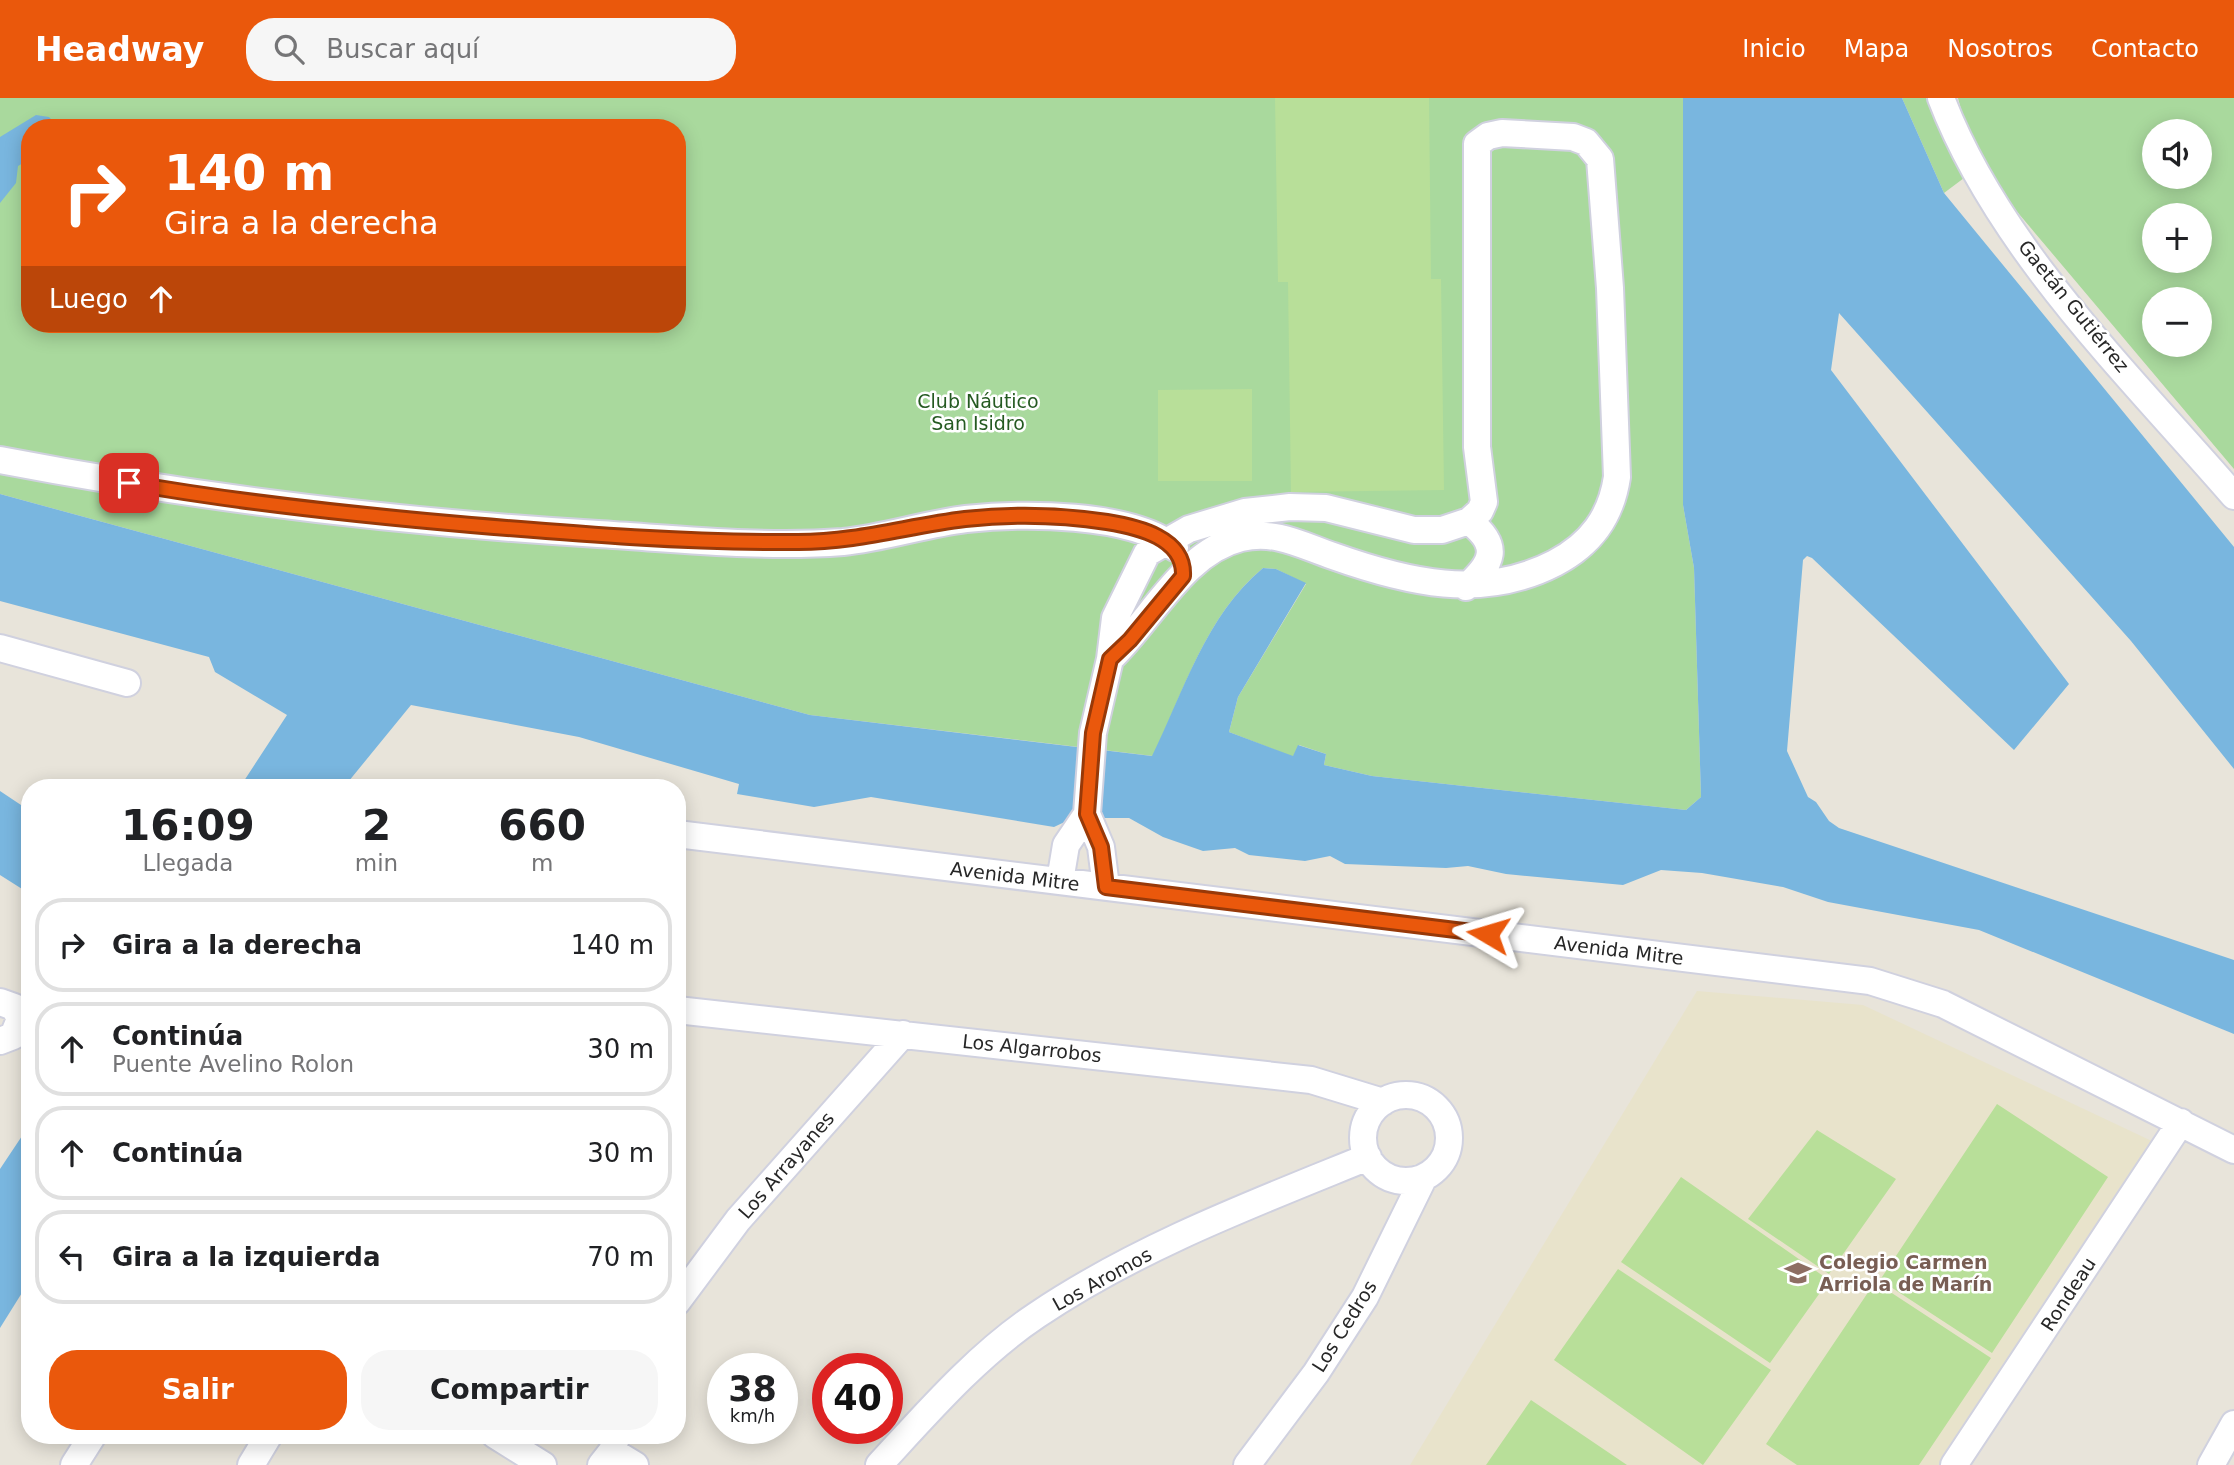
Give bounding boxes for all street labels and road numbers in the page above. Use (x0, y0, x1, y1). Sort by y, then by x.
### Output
street label: Gaetán Gutiérrez (2014, 236, 2134, 376)
street label: Avenida Mitre (949, 857, 1081, 895)
street label: Avenida Mitre (1553, 931, 1685, 969)
street label: Los Algarrobos (961, 1030, 1103, 1066)
street label: Los Arrayanes (734, 1107, 838, 1223)
street label: Los Aromos (1049, 1243, 1155, 1315)
street label: Rondeau (2036, 1253, 2100, 1335)
street label: Los Cedros (1307, 1276, 1381, 1376)

